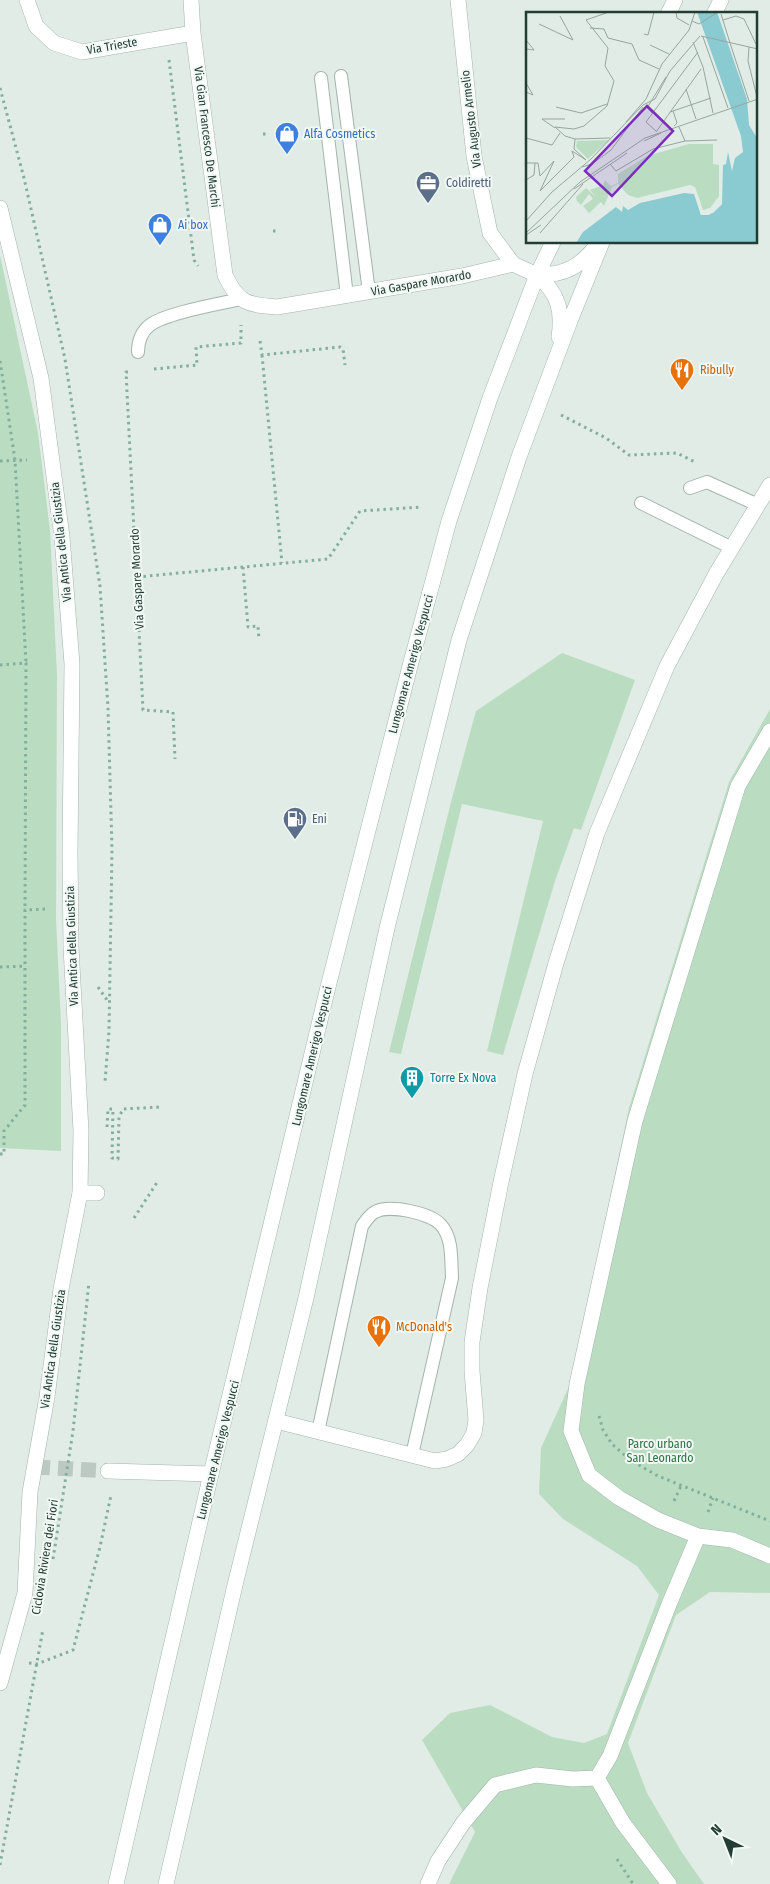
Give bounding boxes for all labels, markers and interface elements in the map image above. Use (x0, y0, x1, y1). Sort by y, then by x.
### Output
inset map (526, 12, 758, 244)
street label: Via Trieste (86, 35, 138, 57)
street label: Via Gian Francesco De Marchi (191, 66, 223, 208)
street label: Via Augusto Armelio (458, 69, 484, 169)
shop icon: Alfa Cosmetics (274, 121, 300, 155)
place label: Alfa Cosmetics (304, 127, 375, 141)
office icon: Coldiretti (415, 170, 441, 204)
place label: Coldiretti (446, 176, 491, 190)
shop icon: Ai box (147, 212, 173, 246)
place label: Ai box (178, 218, 209, 232)
street label: Via Gaspare Morardo (370, 267, 472, 299)
restaurant icon: Ribully (669, 357, 695, 391)
place label: Ribully (700, 363, 734, 377)
street label: Via Antica della Giustizia (48, 481, 74, 603)
street label: Via Gaspare Morardo (127, 528, 147, 630)
street label: Lungomare Amerigo Vespucci (386, 593, 436, 735)
fuel station icon: Eni (282, 806, 308, 840)
place label: Eni (312, 812, 327, 826)
street label: Via Antica della Giustizia (63, 885, 81, 1006)
street label: Lungomare Amerigo Vespucci (289, 985, 335, 1127)
building icon: Torre Ex Nova (399, 1065, 425, 1099)
place label: Torre Ex Nova (430, 1071, 496, 1085)
street label: Via Antica della Giustizia (38, 1288, 68, 1410)
restaurant icon: McDonald's (366, 1314, 392, 1348)
place label: McDonald's (396, 1320, 452, 1334)
street label: Lungomare Amerigo Vespucci (194, 1379, 242, 1521)
park label: Parco urbano San Leonardo (626, 1437, 694, 1465)
street label: Ciclovia Riviera dei Fiori (29, 1498, 61, 1616)
north arrow (700, 1814, 750, 1864)
text: N (708, 1821, 725, 1839)

